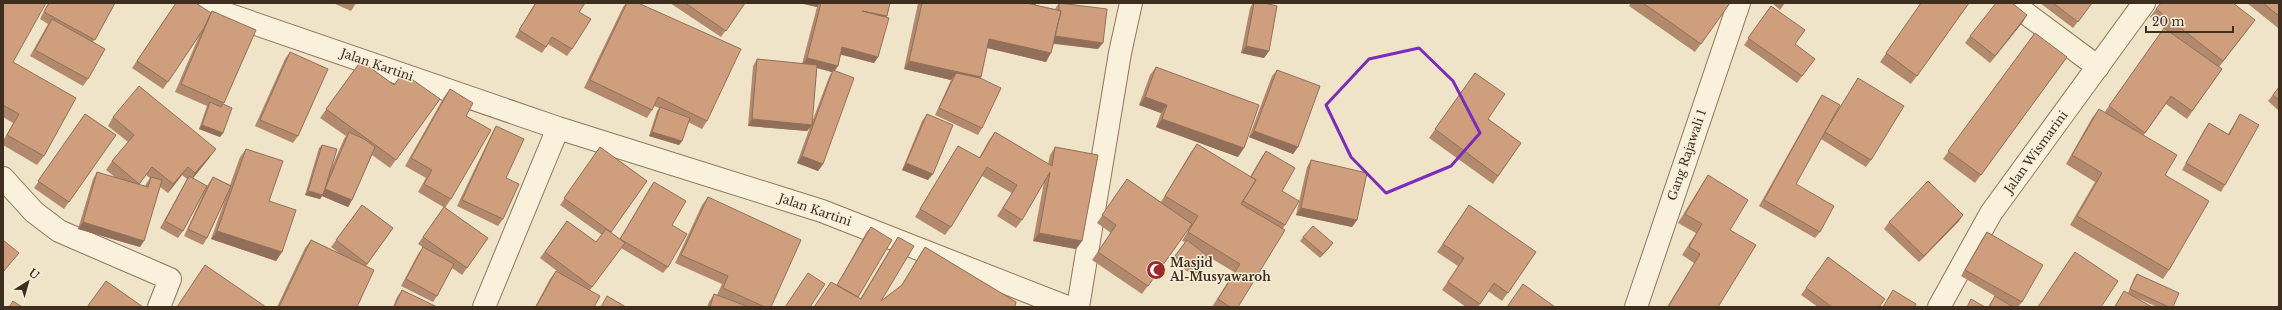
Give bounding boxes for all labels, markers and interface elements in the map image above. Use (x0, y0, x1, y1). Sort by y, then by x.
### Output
scale bar (2146, 8, 2233, 34)
text: 20 m (2152, 14, 2184, 29)
street label: Jalan Kartini (337, 44, 416, 84)
street label: Gang Rajawali 1 (1664, 107, 1709, 202)
street label: Jalan Wismarini (2000, 108, 2070, 197)
street label: Jalan Kartini (775, 189, 854, 229)
place label: Masjid Al-Musyawaroh (1169, 255, 1271, 284)
mosque icon: Masjid Al-Musyawaroh (1145, 259, 1167, 281)
north arrow (8, 262, 48, 302)
text: U (26, 266, 42, 283)

